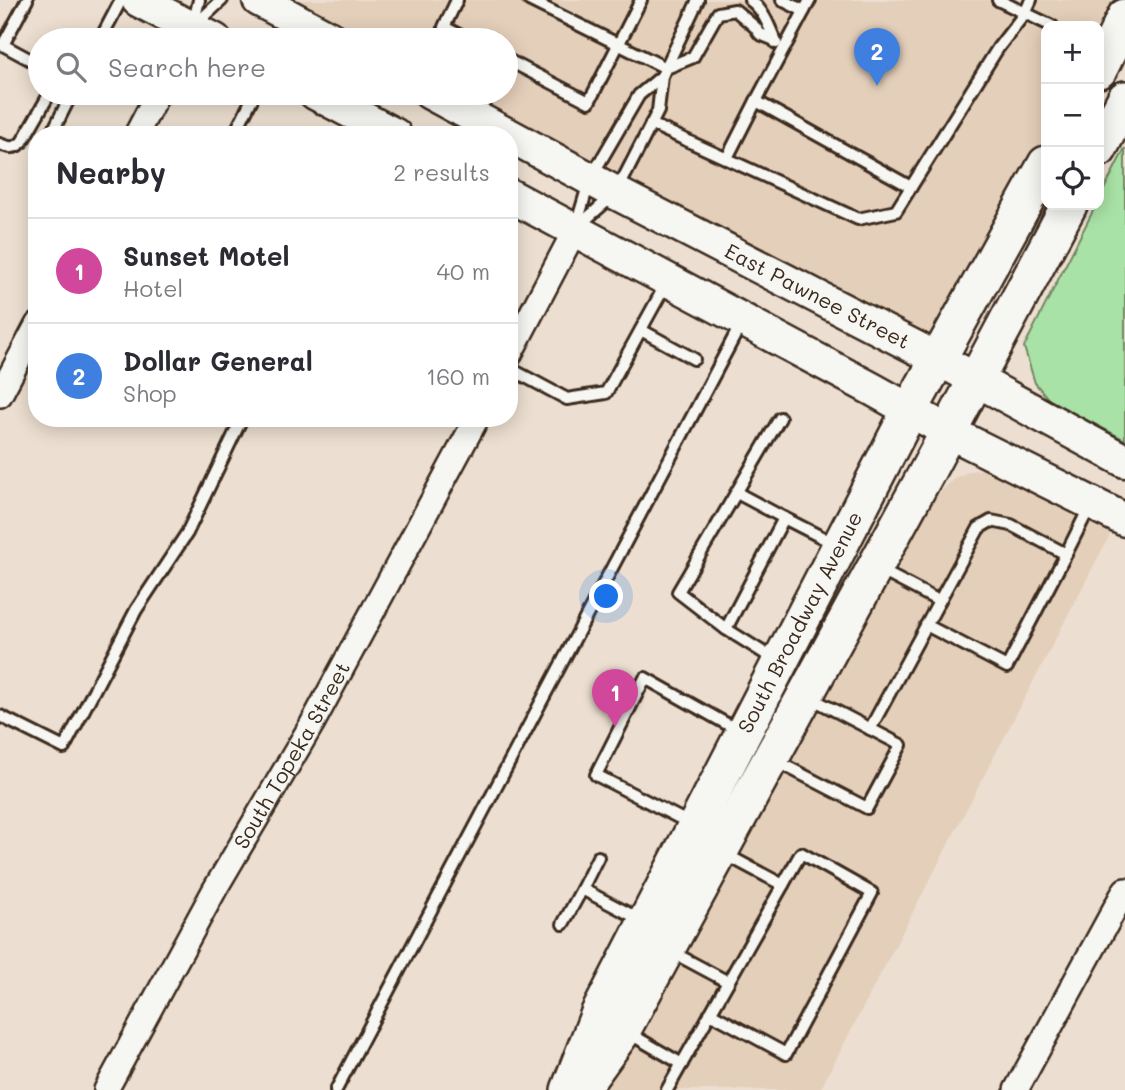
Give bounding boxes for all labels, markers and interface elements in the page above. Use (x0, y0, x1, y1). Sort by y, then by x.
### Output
map controls (1041, 21, 1104, 210)
button: + (1041, 21, 1104, 84)
search box (28, 28, 518, 105)
pin: 2 (854, 28, 900, 86)
icon: search (52, 48, 90, 86)
text: Search here (108, 50, 266, 84)
button: − (1041, 84, 1104, 147)
button: locate (1041, 147, 1104, 210)
text: Nearby (56, 152, 166, 192)
text: 2 results (393, 157, 490, 187)
street label: East Pawnee Street (721, 236, 915, 354)
text: Sunset Motel (123, 239, 289, 273)
text: 1 (74, 256, 84, 286)
text: 40 m (437, 256, 490, 286)
text: Hotel (123, 273, 183, 303)
text: Dollar General (123, 344, 313, 378)
text: 2 (73, 361, 85, 391)
text: 160 m (426, 361, 490, 391)
text: Shop (123, 378, 177, 408)
street label: South Broadway Avenue (731, 506, 867, 737)
your location (589, 579, 623, 613)
street label: South Topeka Street (227, 656, 355, 853)
pin: 1 (592, 669, 638, 727)

